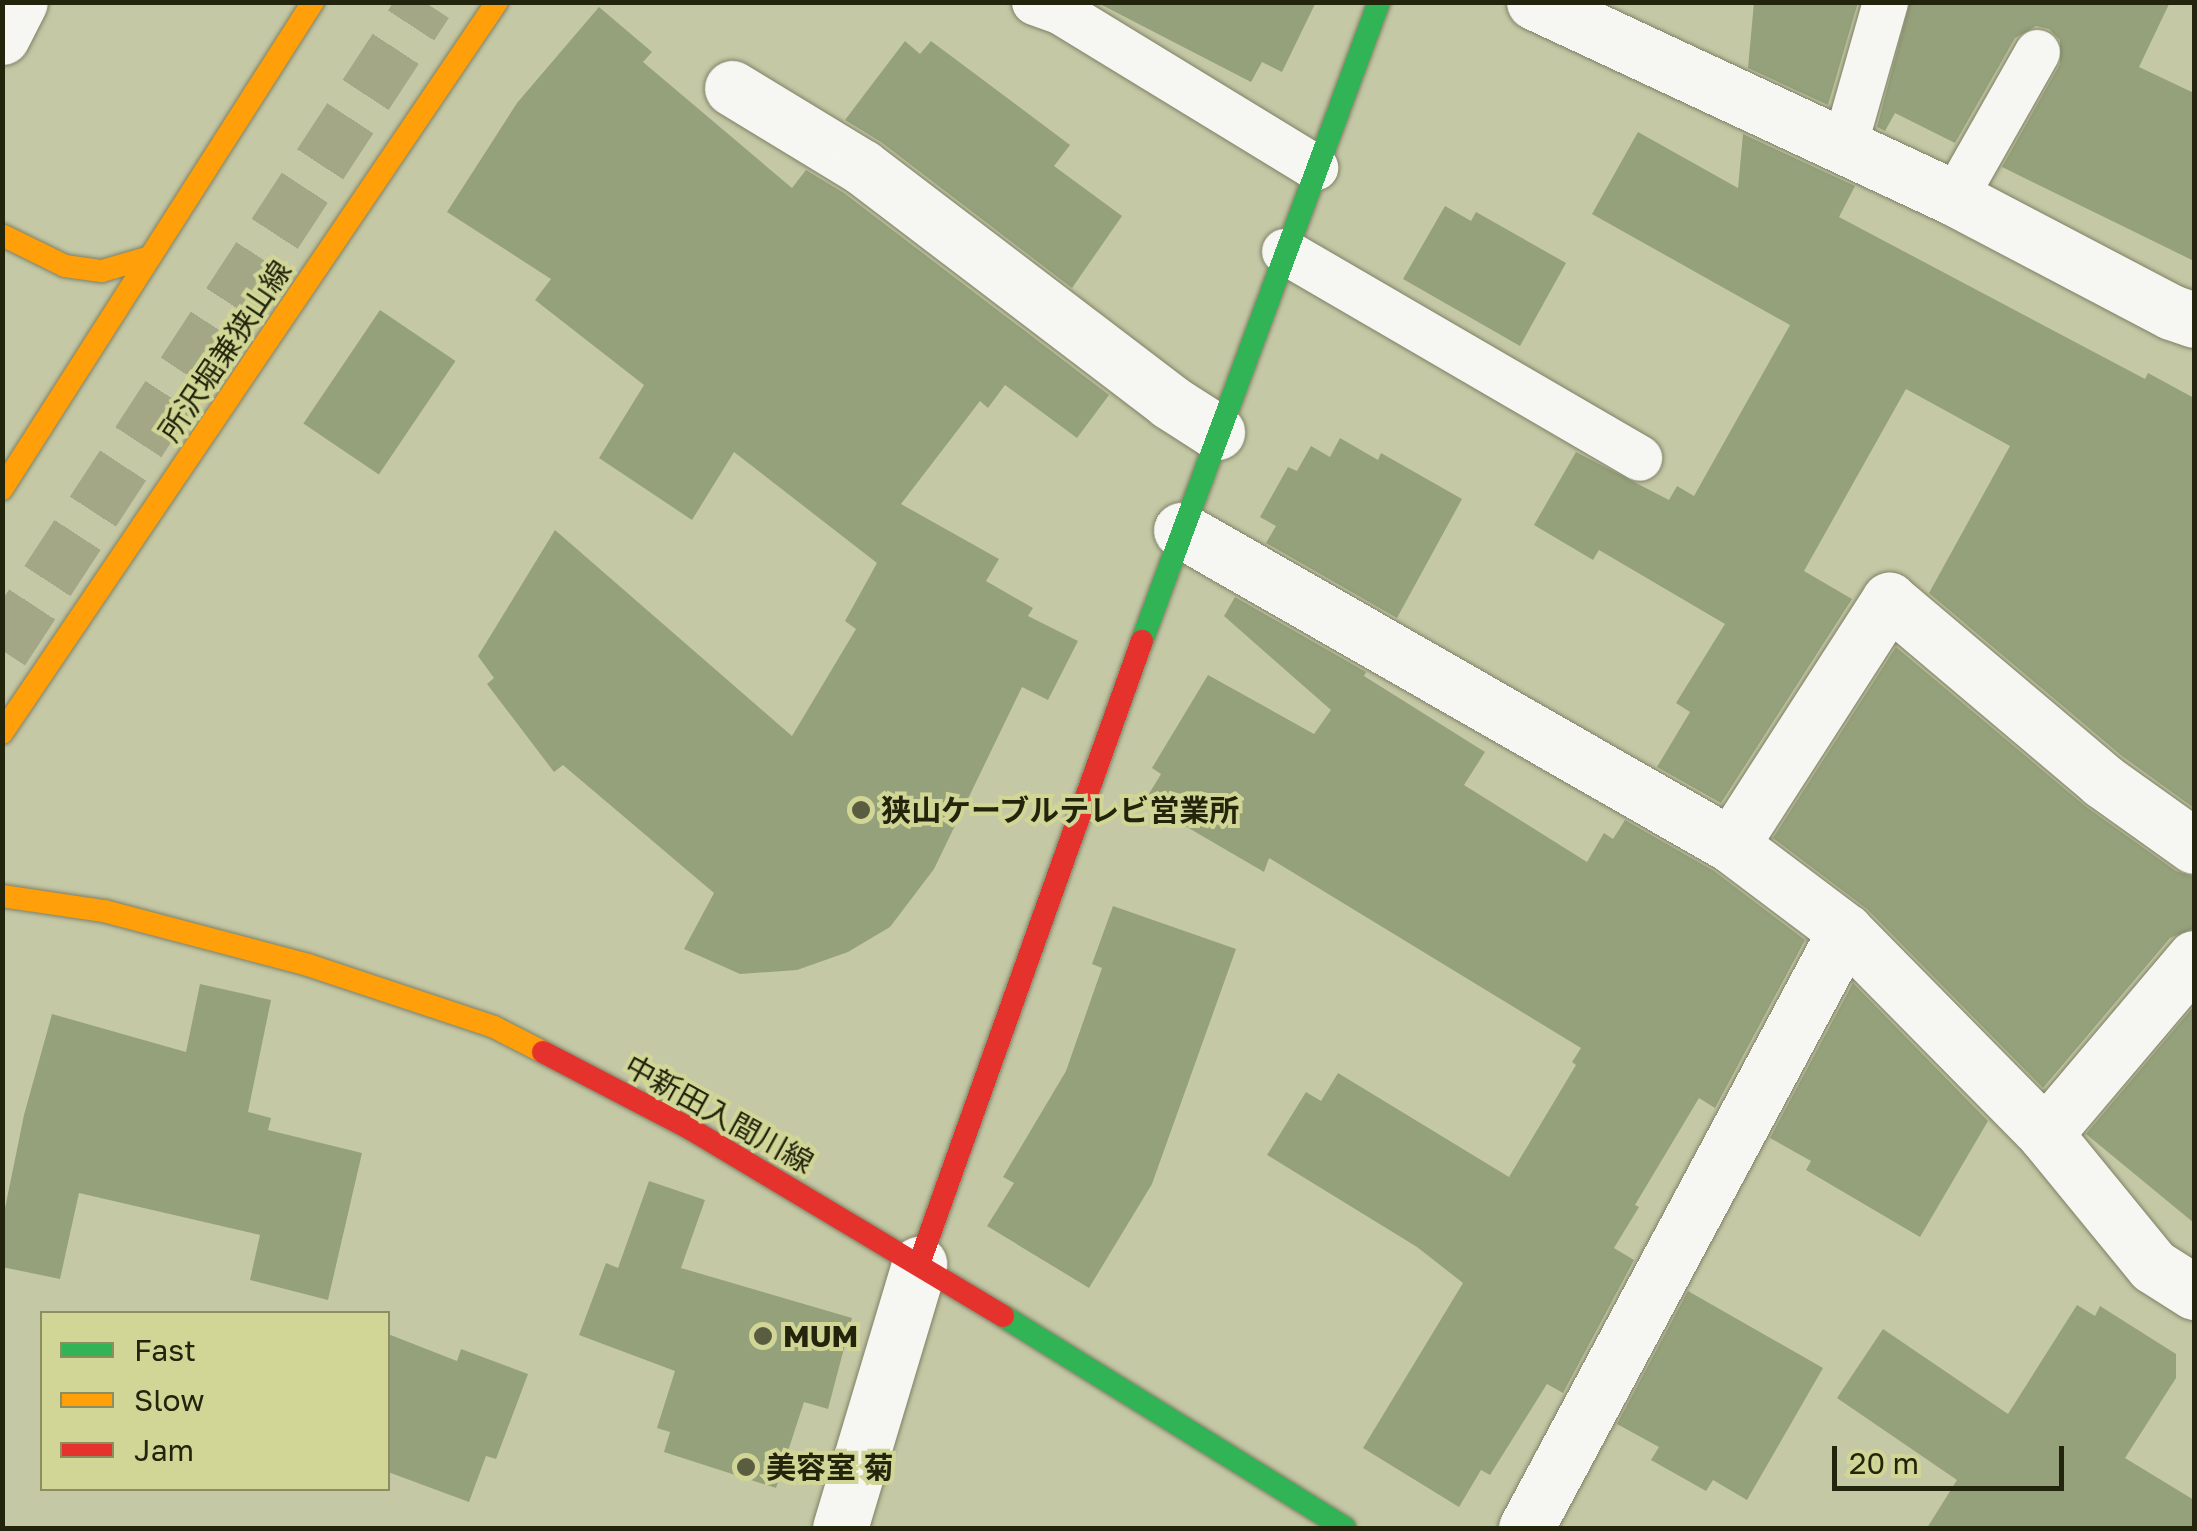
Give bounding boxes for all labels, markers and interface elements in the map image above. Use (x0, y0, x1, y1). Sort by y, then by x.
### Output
street label: 所沢堀兼狭山線 (151, 254, 299, 448)
place label: 狭山ケーブルテレビ営業所 (881, 792, 1241, 828)
marker: 狭山ケーブルテレビ営業所 (850, 799, 872, 821)
street label: 中新田入間川線 (618, 1047, 820, 1181)
legend (40, 1311, 390, 1491)
place label: MUM (783, 1318, 858, 1354)
marker: MUM (752, 1325, 774, 1347)
text: Fast (134, 1332, 196, 1368)
text: Slow (134, 1382, 205, 1418)
scale bar (1837, 1426, 2070, 1488)
text: Jam (134, 1432, 194, 1468)
text: 20 m (1849, 1445, 1919, 1481)
place label: 美容室 菊 (766, 1449, 893, 1485)
marker: 美容室 菊 (735, 1456, 757, 1478)

